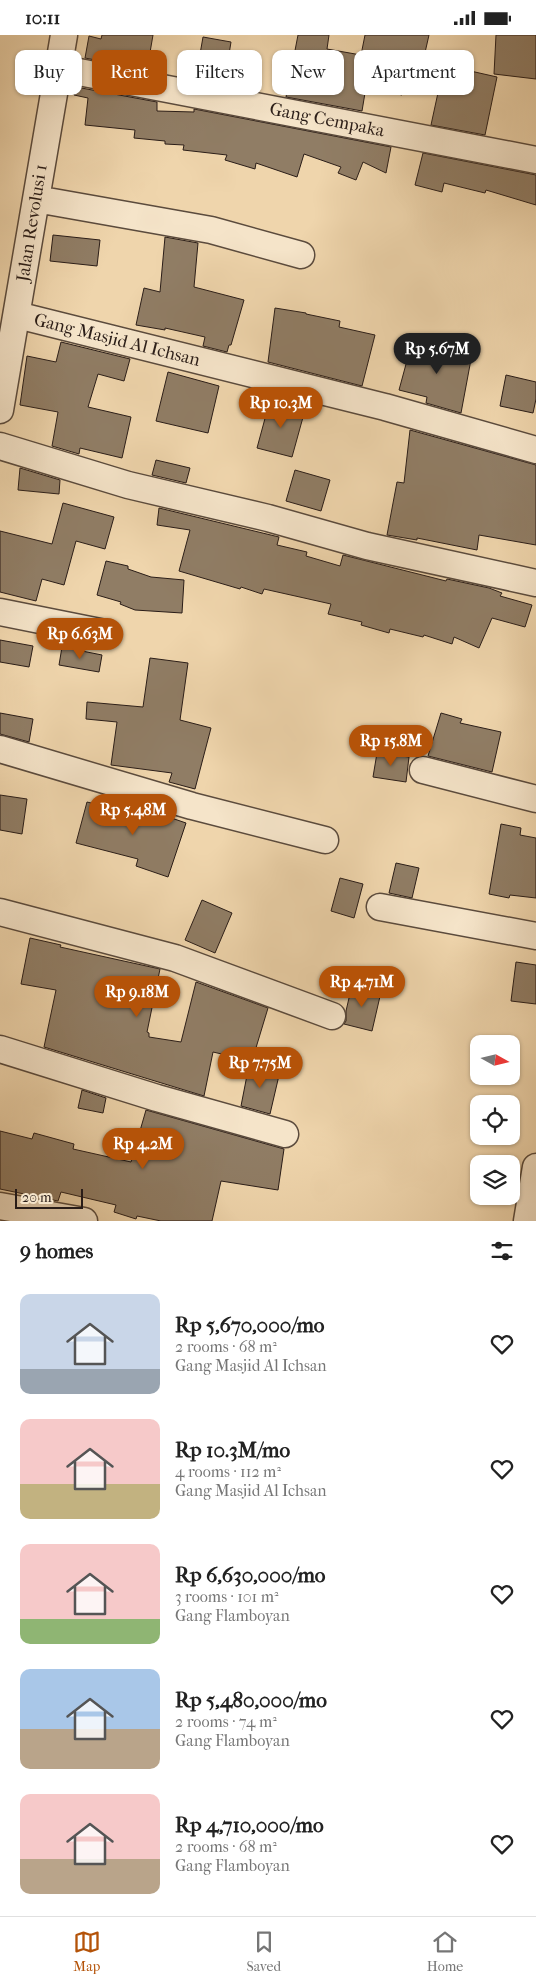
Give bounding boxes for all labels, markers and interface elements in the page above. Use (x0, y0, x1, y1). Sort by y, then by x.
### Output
text: 10:11 (25, 7, 60, 29)
chip: Buy (15, 50, 82, 95)
chip: Rent (92, 50, 167, 95)
chip: Filters (177, 50, 262, 95)
chip: New (272, 50, 344, 95)
chip: Apartment (354, 50, 474, 95)
street label: Gang Cempaka (268, 99, 387, 142)
street label: Jalan Revolusi 1 (12, 163, 52, 285)
street label: Gang Masjid Al Ichsan (32, 309, 203, 371)
pin: Rp 5.67M (385, 333, 489, 375)
text: Rp 5.67M (405, 339, 469, 358)
pin: Rp 10.3M (229, 387, 333, 429)
text: Rp 10.3M (250, 393, 312, 412)
pin: Rp 6.63M (28, 617, 132, 660)
text: Rp 6.63M (47, 624, 113, 643)
pin: Rp 15.8M (339, 725, 443, 767)
text: Rp 15.8M (360, 731, 422, 750)
pin: Rp 5.48M (81, 793, 185, 836)
text: Rp 5.48M (100, 800, 166, 819)
pin: Rp 4.71M (310, 965, 414, 1008)
text: Rp 4.71M (330, 972, 394, 991)
pin: Rp 9.18M (85, 975, 189, 1018)
text: Rp 9.18M (105, 982, 169, 1001)
north arrow (470, 1035, 520, 1085)
map controls (470, 1035, 520, 1205)
pin: Rp 7.75M (208, 1047, 312, 1089)
text: Rp 7.75M (229, 1053, 291, 1072)
button: locate (470, 1095, 520, 1145)
pin: Rp 4.2M (97, 1127, 189, 1170)
text: Rp 4.2M (113, 1134, 173, 1153)
button: layers (470, 1155, 520, 1205)
scale bar (15, 1186, 82, 1209)
text: 20 m (22, 1189, 52, 1206)
icon: filters (488, 1237, 516, 1265)
text: 9 homes (20, 1239, 93, 1263)
text: Rp 5,670,000/mo (175, 1313, 325, 1337)
icon: home (60, 1314, 120, 1374)
icon: heart (488, 1330, 516, 1358)
text: 2 rooms · 68 m² (175, 1337, 277, 1356)
text: Gang Masjid Al Ichsan (175, 1356, 327, 1375)
text: Rp 10.3M/mo (175, 1438, 290, 1462)
icon: home (60, 1439, 120, 1499)
icon: heart (488, 1455, 516, 1483)
text: 4 rooms · 112 m² (175, 1462, 281, 1481)
text: Gang Masjid Al Ichsan (175, 1481, 327, 1500)
text: Rp 6,630,000/mo (175, 1563, 326, 1587)
icon: home (60, 1564, 120, 1624)
icon: heart (488, 1580, 516, 1608)
text: 3 rooms · 101 m² (175, 1587, 278, 1606)
text: Gang Flamboyan (175, 1606, 290, 1625)
text: Rp 5,480,000/mo (175, 1688, 327, 1712)
icon: home (60, 1689, 120, 1749)
icon: heart (488, 1705, 516, 1733)
text: 2 rooms · 74 m² (175, 1712, 277, 1731)
text: Gang Flamboyan (175, 1731, 290, 1750)
text: Rp 4,710,000/mo (175, 1813, 324, 1837)
icon: home (60, 1814, 120, 1874)
icon: heart (488, 1830, 516, 1858)
text: 2 rooms · 68 m² (175, 1837, 277, 1856)
text: Gang Flamboyan (175, 1856, 290, 1875)
tab: Map (73, 1928, 101, 1975)
tab: Saved (246, 1928, 281, 1975)
tab: Home (427, 1928, 463, 1975)

